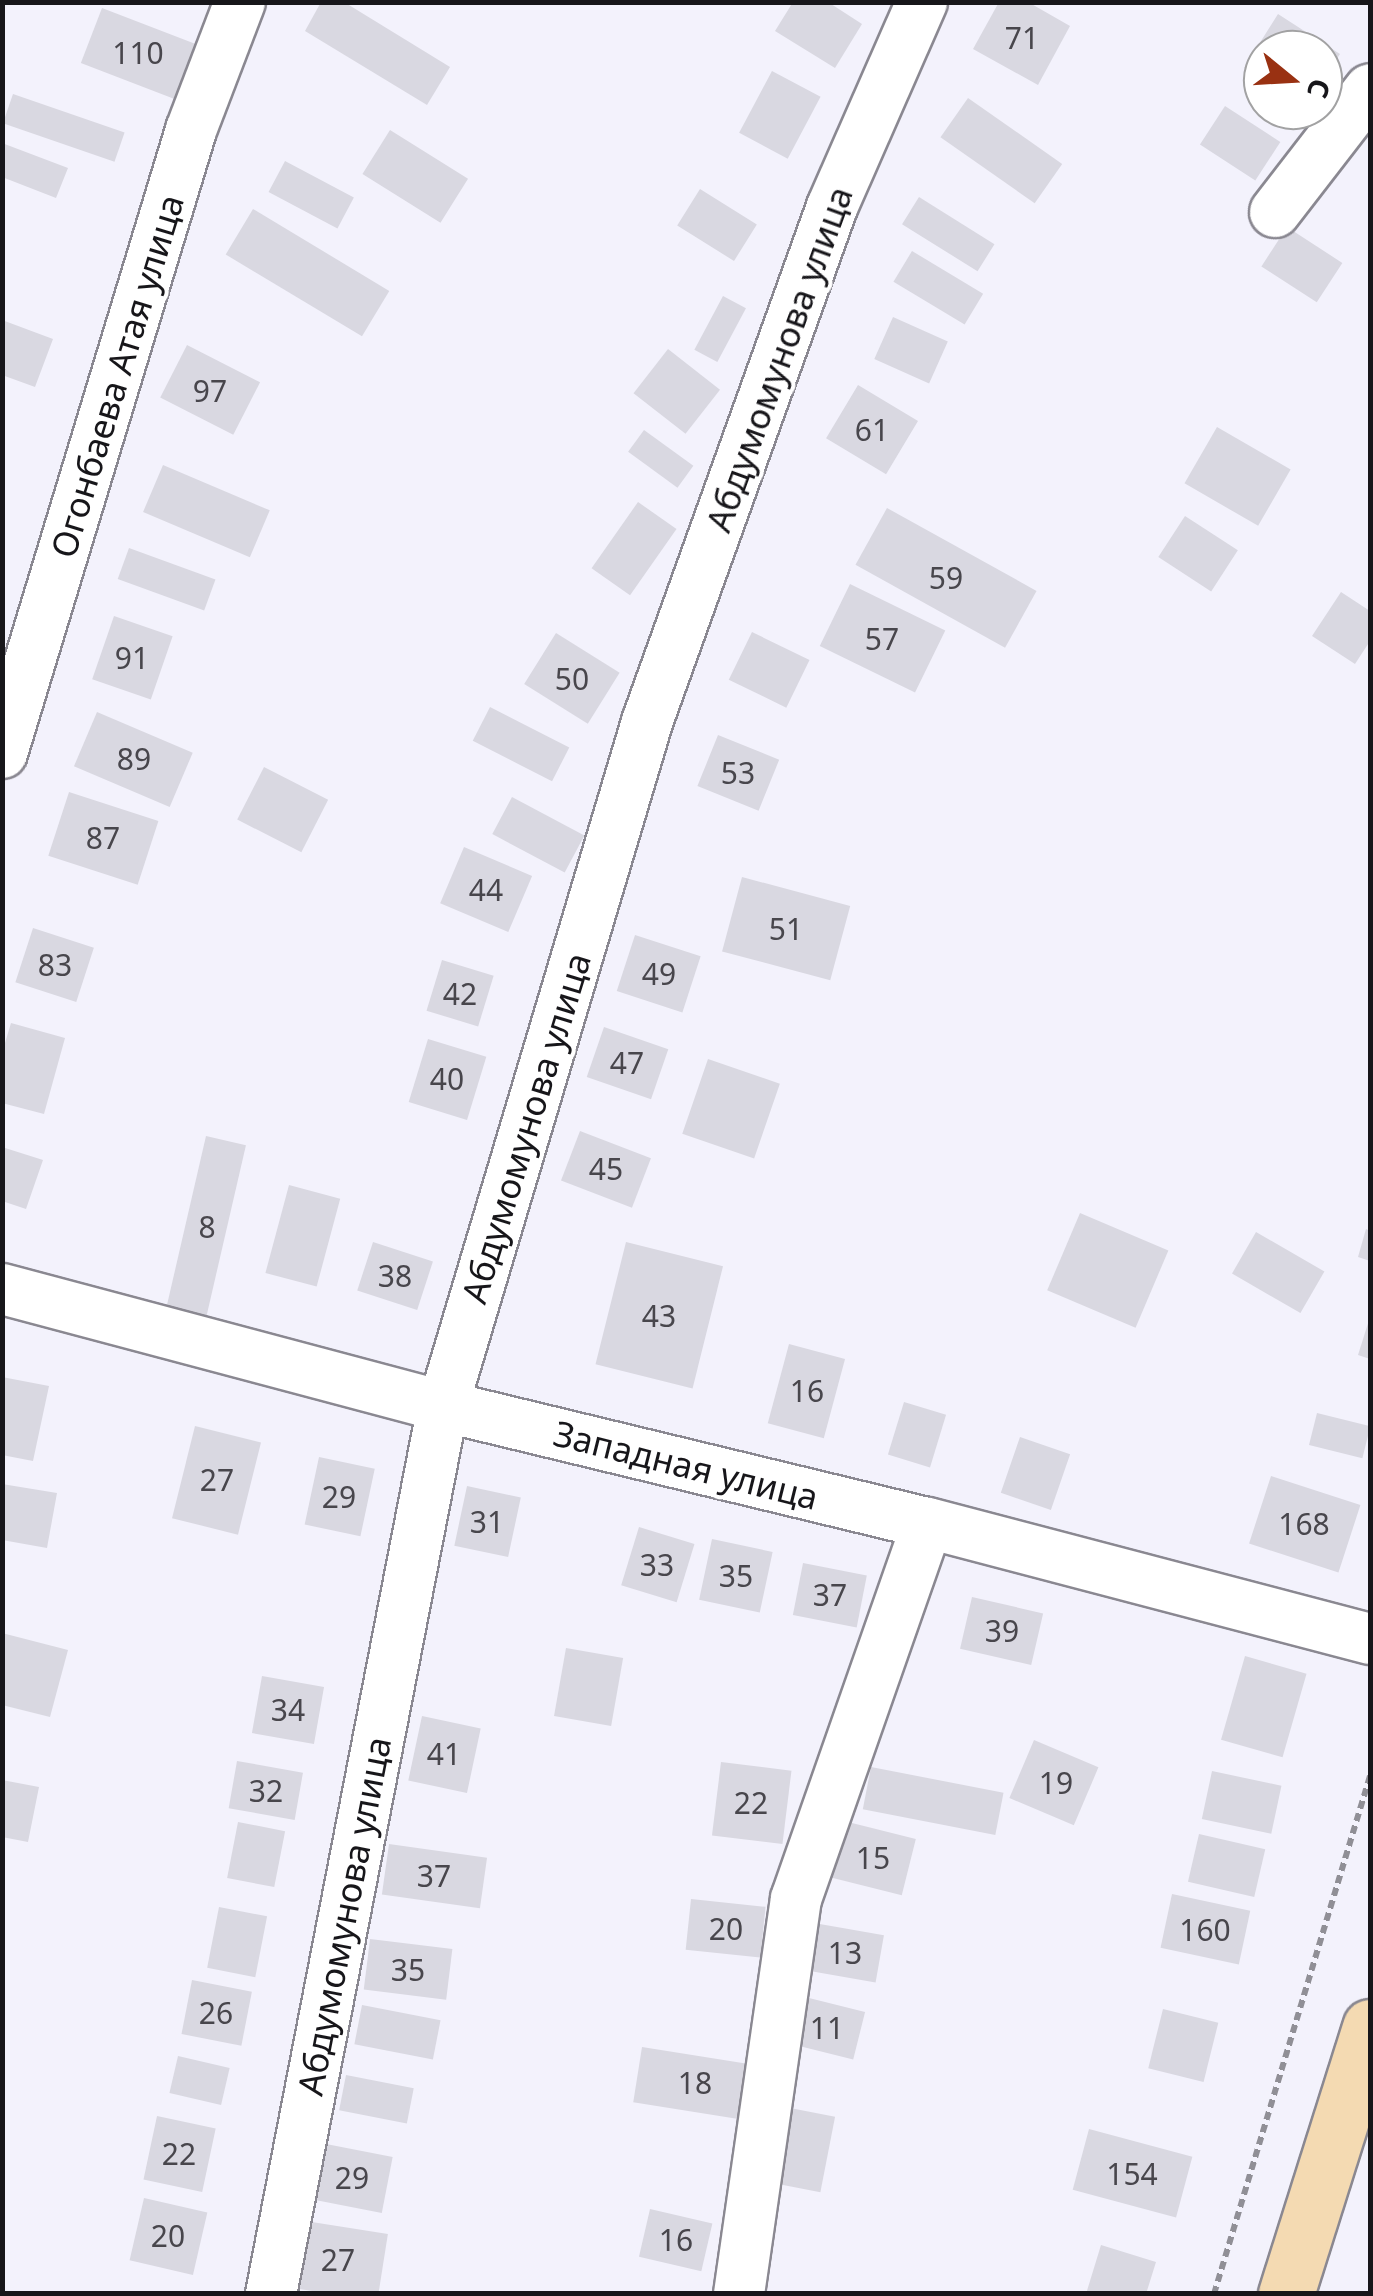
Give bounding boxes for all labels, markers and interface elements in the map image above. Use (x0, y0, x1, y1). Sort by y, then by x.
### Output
house number: 71 (1005, 20, 1039, 56)
north arrow (1243, 30, 1343, 130)
house number: 110 (112, 35, 164, 71)
text: С (1299, 74, 1340, 103)
street label: Абдумомунова улица (697, 181, 861, 537)
street label: Огонбаева Атая улица (42, 189, 192, 563)
house number: 97 (193, 373, 227, 409)
house number: 61 (855, 412, 889, 448)
house number: 59 (929, 560, 963, 596)
house number: 57 (865, 621, 899, 657)
house number: 91 (115, 640, 149, 676)
house number: 50 (555, 661, 589, 697)
house number: 89 (117, 741, 151, 777)
house number: 53 (721, 755, 755, 791)
house number: 87 (86, 820, 120, 856)
house number: 44 (469, 872, 503, 908)
house number: 51 (769, 911, 803, 947)
house number: 83 (38, 947, 72, 983)
street label: Абдумомунова улица (453, 948, 599, 1308)
house number: 49 (642, 956, 676, 992)
house number: 42 (443, 976, 477, 1012)
house number: 47 (610, 1045, 644, 1081)
house number: 40 (430, 1061, 464, 1097)
house number: 45 (589, 1151, 623, 1187)
house number: 8 (198, 1209, 216, 1245)
house number: 38 (378, 1258, 412, 1294)
house number: 43 (642, 1298, 676, 1334)
house number: 16 (790, 1373, 824, 1409)
street label: Западная улица (549, 1412, 823, 1518)
house number: 27 (200, 1462, 234, 1498)
house number: 29 (322, 1479, 356, 1515)
house number: 31 (470, 1504, 504, 1540)
house number: 168 (1278, 1506, 1330, 1542)
house number: 33 (640, 1547, 674, 1583)
house number: 35 (719, 1558, 753, 1594)
house number: 37 (813, 1577, 847, 1613)
house number: 39 (985, 1613, 1019, 1649)
house number: 34 (271, 1692, 305, 1728)
street label: Абдумомунова улица (289, 1733, 399, 2099)
house number: 41 (427, 1736, 461, 1772)
house number: 19 (1039, 1765, 1073, 1801)
house number: 32 (249, 1773, 283, 1809)
house number: 22 (734, 1785, 768, 1821)
house number: 15 (856, 1840, 890, 1876)
house number: 37 (417, 1858, 451, 1894)
house number: 20 (709, 1911, 743, 1947)
house number: 160 (1179, 1912, 1231, 1948)
house number: 13 (828, 1935, 862, 1971)
house number: 35 (391, 1952, 425, 1988)
house number: 26 (199, 1995, 233, 2031)
house number: 11 (810, 2010, 844, 2046)
house number: 18 (678, 2065, 712, 2101)
house number: 22 (162, 2136, 196, 2172)
house number: 154 (1106, 2156, 1158, 2192)
house number: 29 (335, 2160, 369, 2196)
house number: 20 (151, 2218, 185, 2254)
house number: 16 (659, 2222, 693, 2258)
house number: 27 (321, 2242, 355, 2278)

